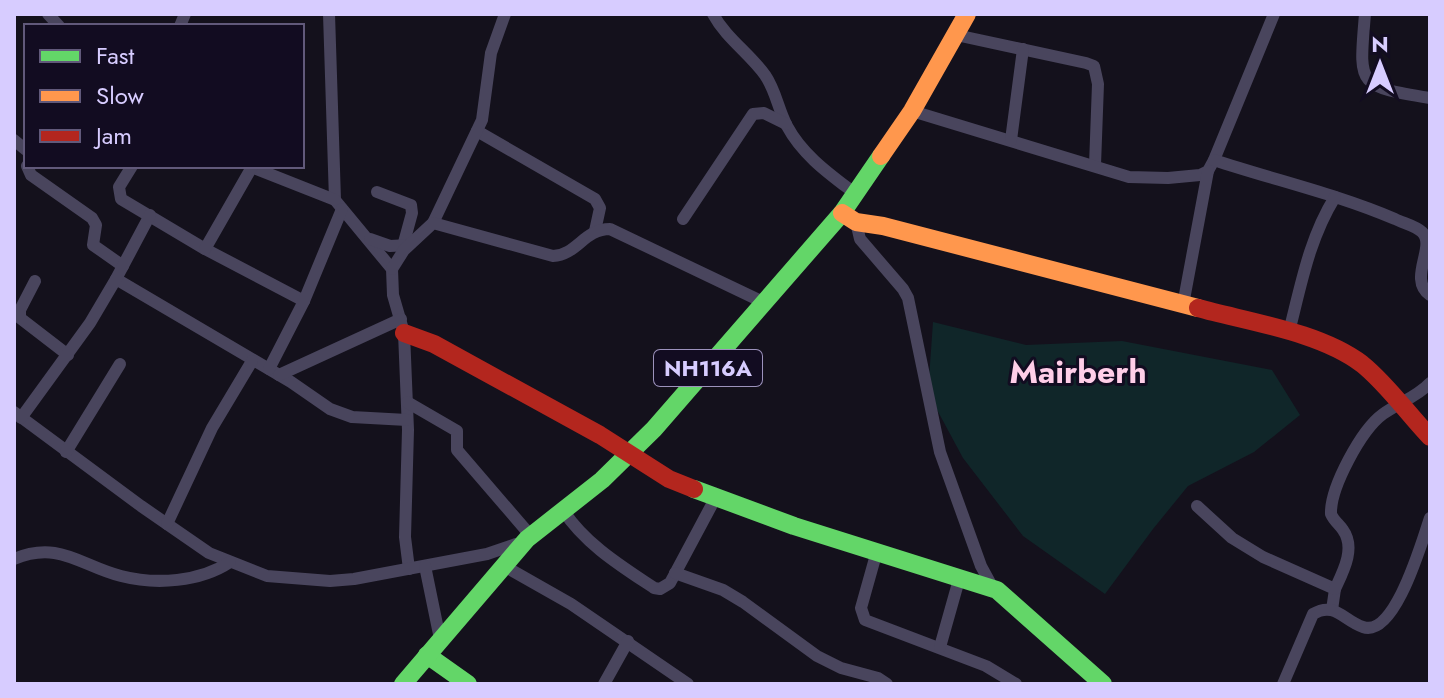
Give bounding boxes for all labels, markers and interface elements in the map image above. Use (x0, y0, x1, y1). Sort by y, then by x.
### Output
legend (24, 24, 304, 168)
north arrow (1340, 24, 1420, 104)
text: N (1371, 28, 1389, 60)
text: Fast (96, 38, 134, 73)
text: Slow (96, 78, 144, 113)
text: Jam (93, 118, 132, 153)
district label: Mairberh (1009, 349, 1147, 395)
road number: NH116A (654, 350, 762, 386)

